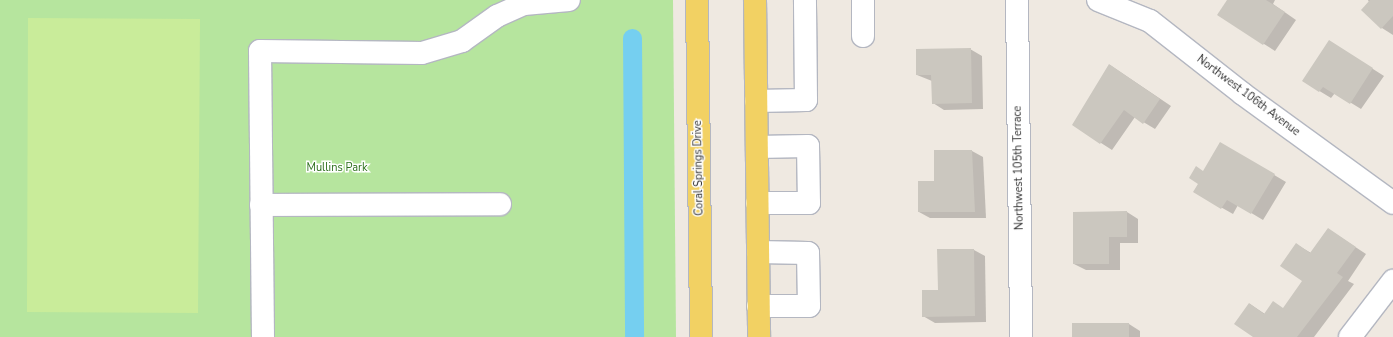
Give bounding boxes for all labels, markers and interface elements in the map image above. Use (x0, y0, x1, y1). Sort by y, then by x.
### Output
street label: Northwest 106th Avenue (1194, 53, 1302, 139)
street label: Northwest 105th Terrace (1011, 106, 1027, 230)
street label: Coral Springs Drive (692, 120, 706, 216)
park label: Mullins Park (307, 161, 367, 175)

